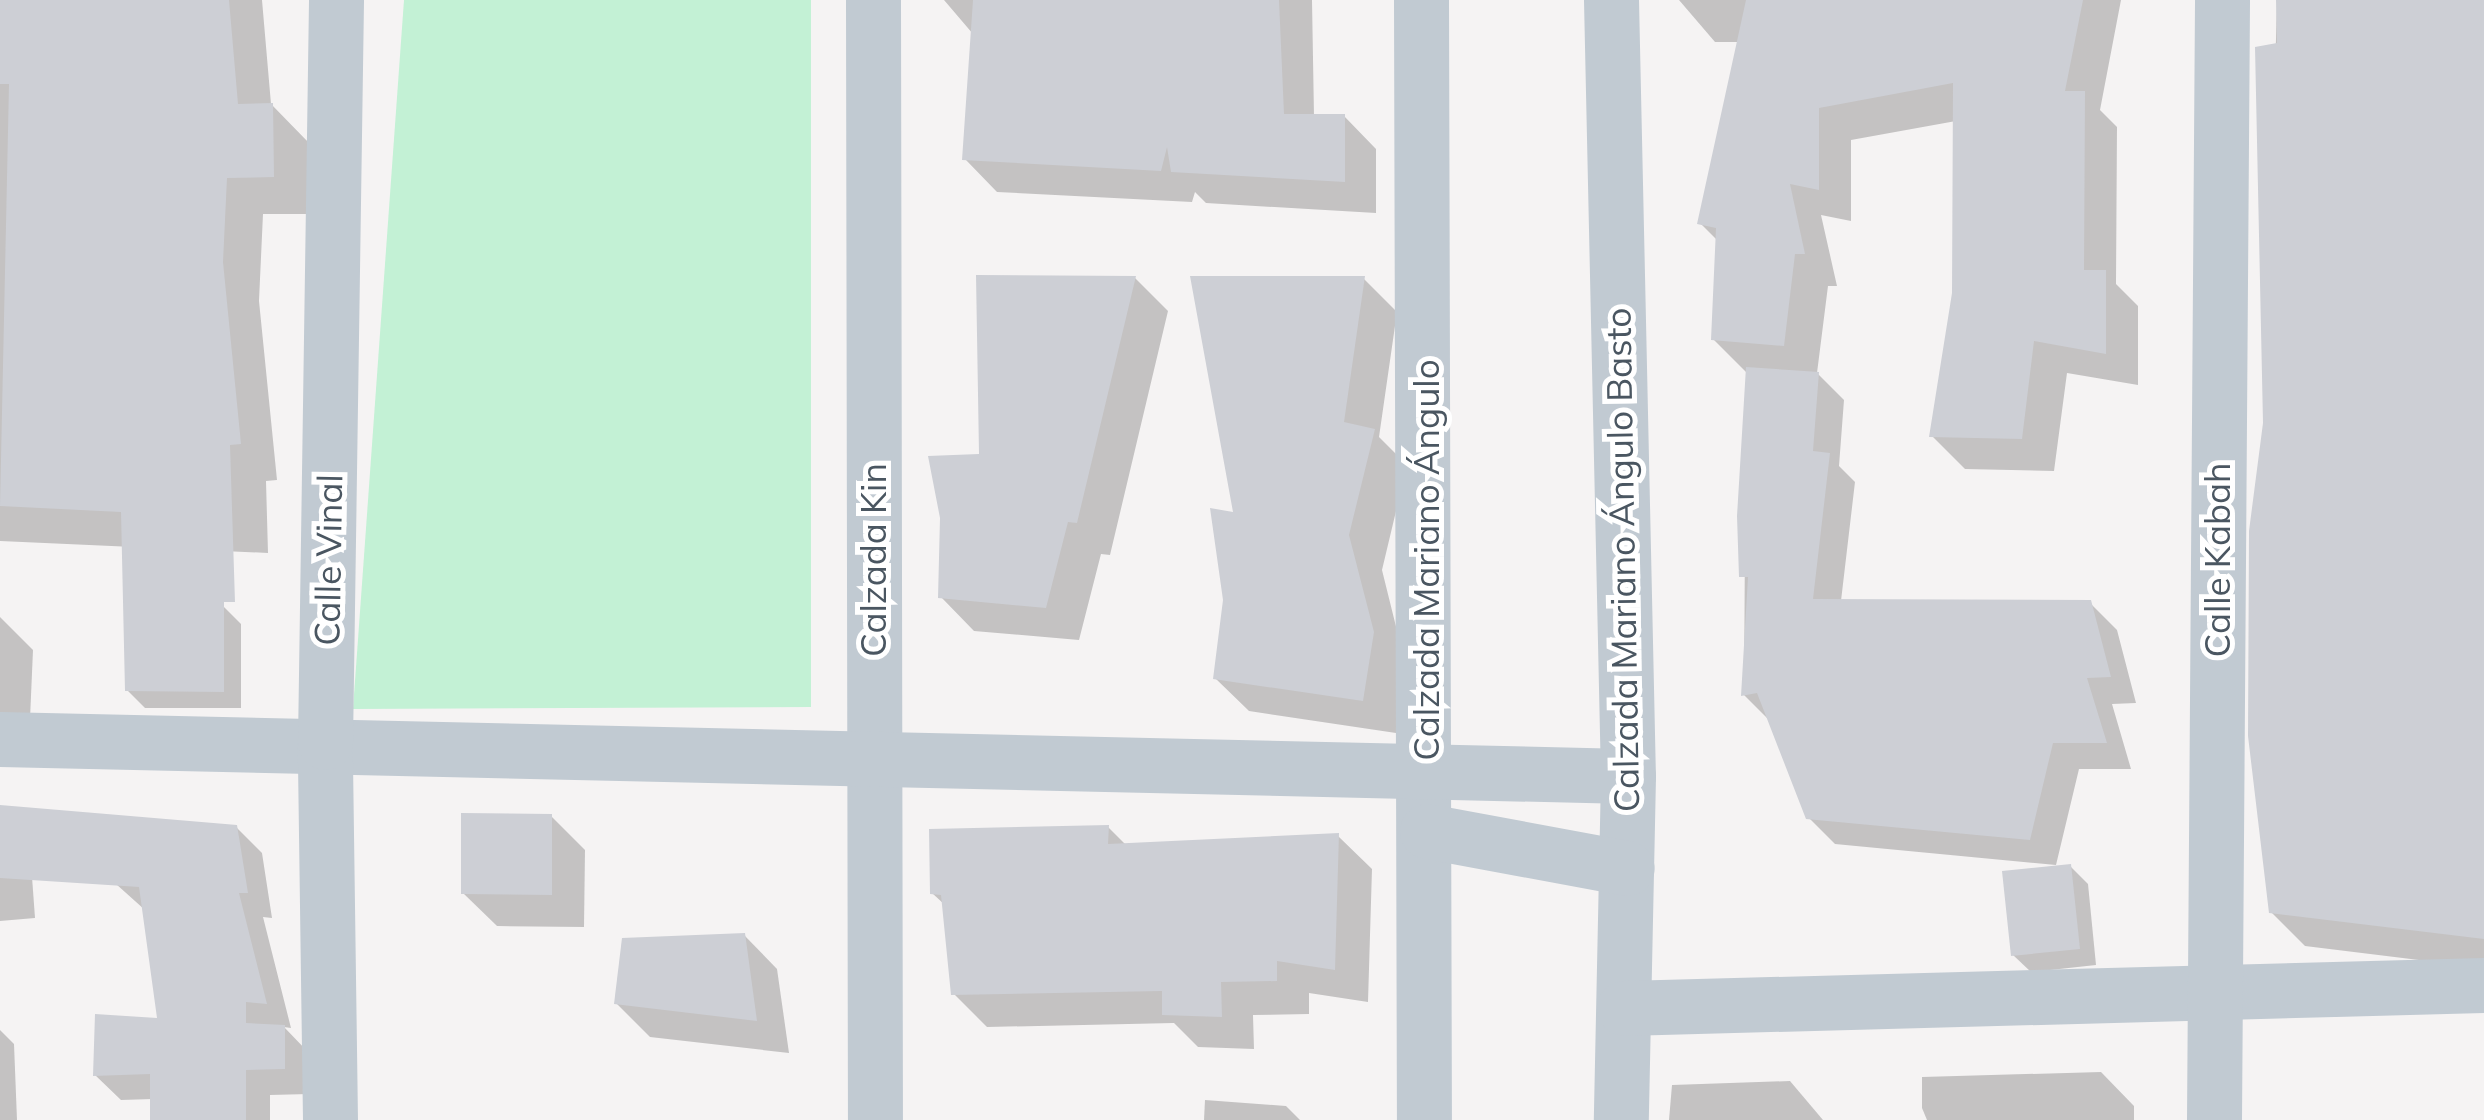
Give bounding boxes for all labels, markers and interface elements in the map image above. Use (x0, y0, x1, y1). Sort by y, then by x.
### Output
street label: Calzada Mariano Ángulo Basto (1597, 307, 1647, 813)
street label: Calzada Mariano Ángulo (1405, 359, 1447, 761)
street label: Calzada Kin (852, 463, 894, 657)
street label: Calle Kabah (2196, 463, 2238, 657)
street label: Calle Vinal (306, 474, 350, 646)

